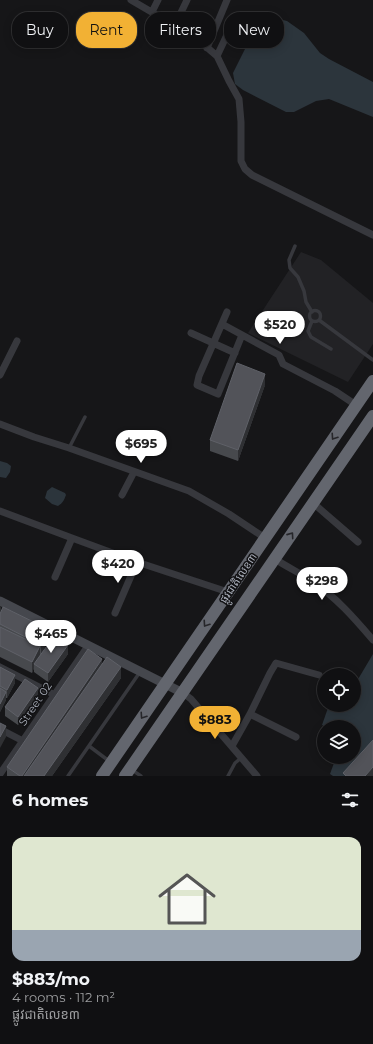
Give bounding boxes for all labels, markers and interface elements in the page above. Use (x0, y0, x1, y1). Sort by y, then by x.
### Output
chip: Buy (12, 12, 68, 48)
chip: Rent (76, 12, 137, 48)
chip: Filters (145, 12, 216, 48)
chip: New (224, 12, 284, 48)
pin: $520 (256, 311, 304, 345)
text: $520 (264, 316, 296, 332)
pin: $695 (117, 430, 165, 464)
one-way arrow (331, 433, 339, 440)
text: $695 (125, 435, 157, 451)
one-way arrow (286, 532, 294, 539)
pin: $420 (94, 550, 142, 584)
street label: ផ្លូវជាតិលេខ៣ (216, 550, 263, 608)
text: $420 (101, 555, 135, 571)
pin: $298 (298, 567, 346, 601)
text: $298 (306, 572, 338, 588)
pin: $465 (27, 620, 75, 654)
one-way arrow (203, 620, 211, 627)
text: $465 (34, 625, 68, 641)
map controls (317, 668, 361, 764)
button: locate (317, 668, 361, 712)
street label: Street 02 (15, 679, 55, 729)
pin: $883 (191, 706, 239, 740)
text: $883 (198, 711, 232, 727)
one-way arrow (141, 712, 148, 719)
button: layers (317, 720, 361, 764)
icon: filters (339, 789, 361, 811)
text: 6 homes (12, 790, 88, 810)
icon: home (151, 863, 223, 935)
text: $883/mo (12, 969, 90, 989)
text: 4 rooms · 112 m² (12, 989, 115, 1005)
text: ផ្លូវជាតិលេខ៣ (12, 1006, 80, 1022)

